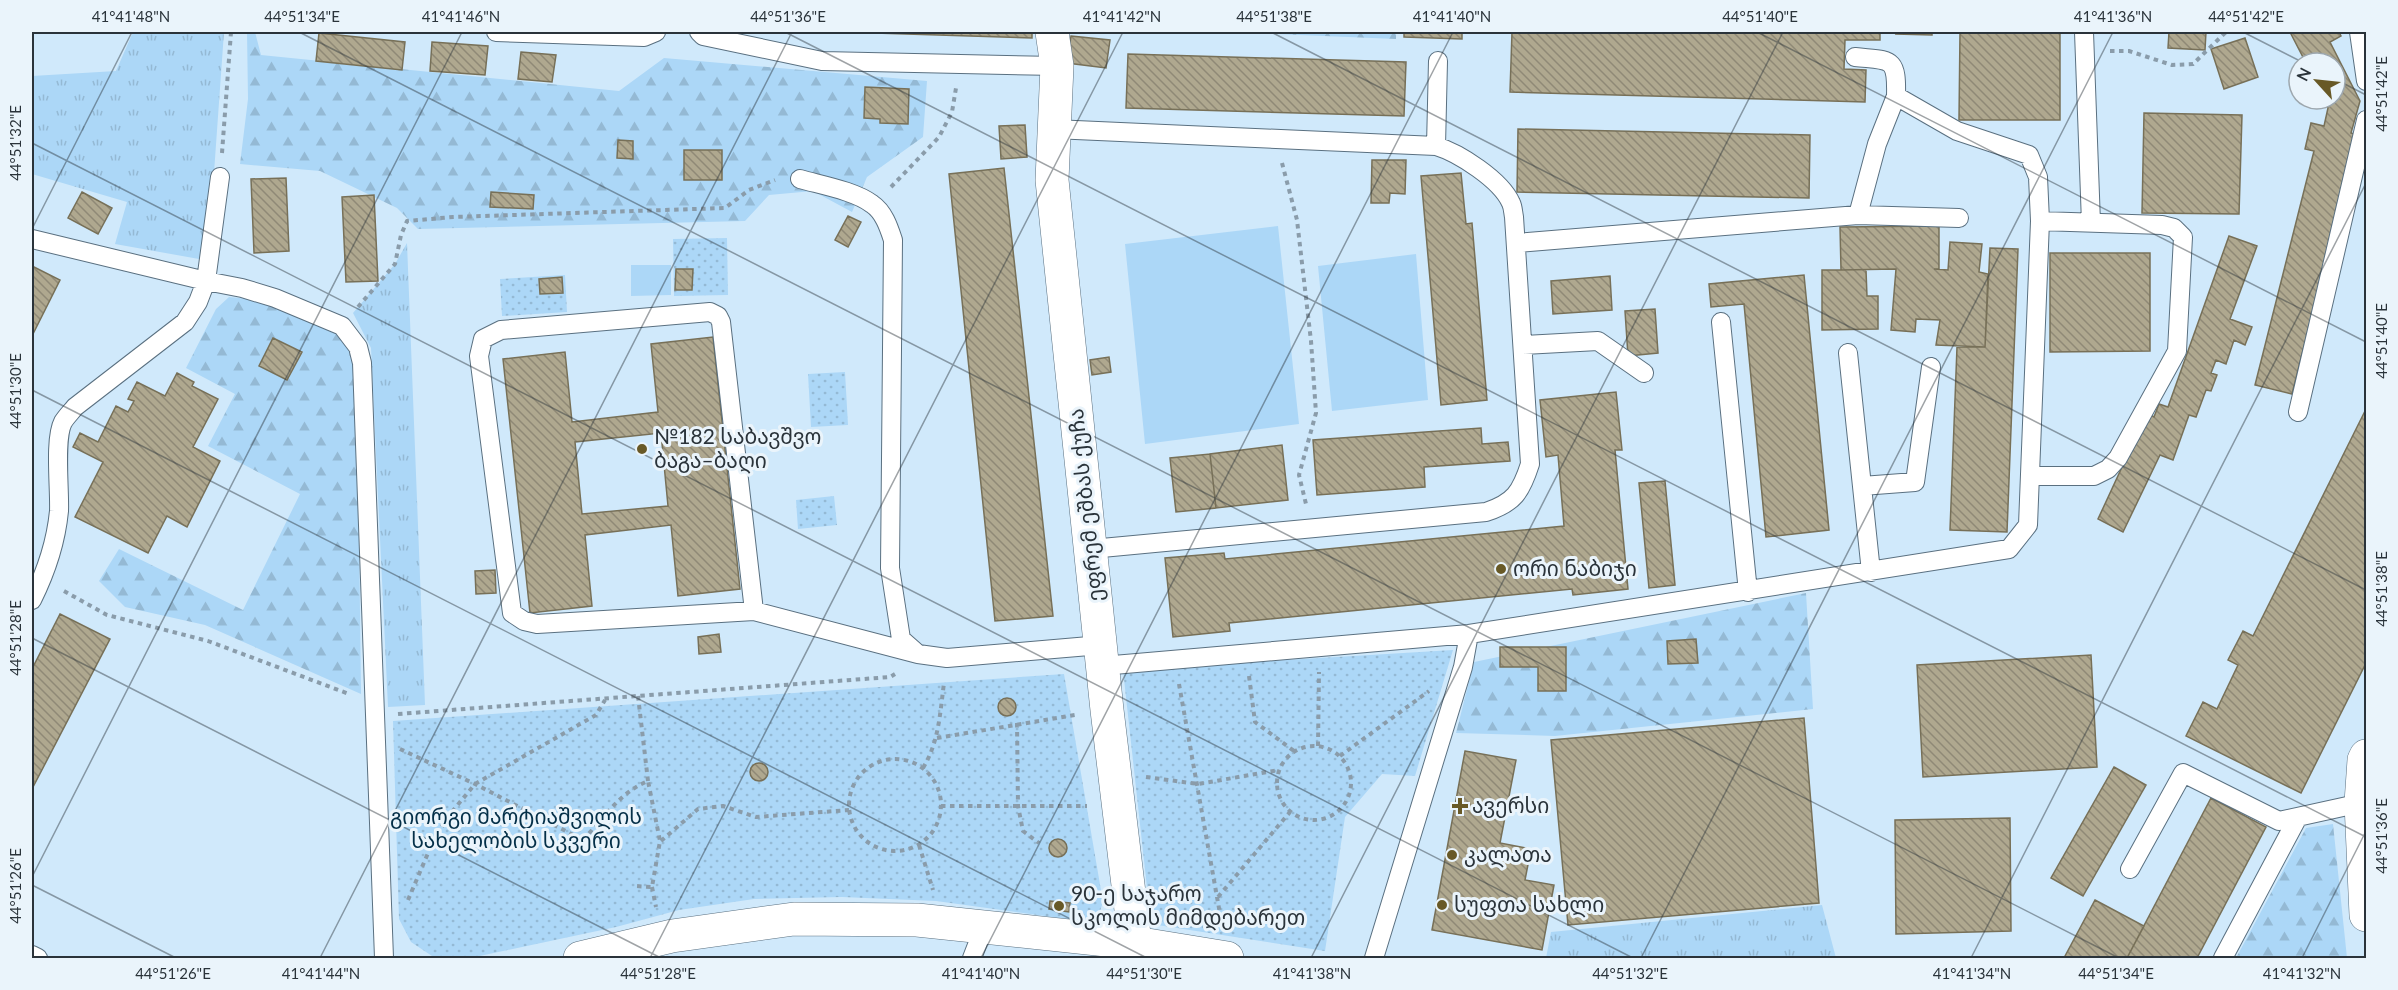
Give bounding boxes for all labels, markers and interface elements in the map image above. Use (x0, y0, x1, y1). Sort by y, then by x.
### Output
text: 41°41'48"N (92, 7, 170, 25)
text: 44°51'34"E (264, 7, 340, 25)
text: 41°41'46"N (422, 7, 500, 25)
text: 44°51'36"E (750, 7, 826, 25)
text: 41°41'42"N (1083, 7, 1161, 25)
text: 44°51'38"E (1236, 7, 1312, 25)
text: 41°41'40"N (1413, 7, 1491, 25)
text: 44°51'40"E (1722, 7, 1798, 25)
text: 41°41'36"N (2074, 7, 2152, 25)
text: 44°51'42"E (2208, 7, 2284, 25)
north arrow (2287, 51, 2347, 111)
text: 44°51'42"E (2372, 56, 2390, 132)
text: N (2292, 64, 2314, 84)
text: 44°51'32"E (6, 105, 24, 181)
text: 44°51'40"E (2372, 303, 2390, 379)
text: 44°51'30"E (6, 353, 24, 429)
street label: ეფრემ ეშბას ქუჩა (1062, 407, 1108, 603)
place label: №182 საბავშვო ბაგა–ბაღი (654, 423, 821, 474)
marker: №182 საბავშვო ბაგა–ბაღი (635, 442, 649, 456)
text: 44°51'38"E (2372, 551, 2390, 627)
place label: ორი ნაბიჯი (1513, 555, 1637, 581)
marker: ორი ნაბიჯი (1494, 562, 1508, 576)
text: 44°51'28"E (6, 600, 24, 676)
place label: ავერსი (1472, 792, 1549, 818)
text: 44°51'36"E (2372, 798, 2390, 874)
marker: ავერსი (1453, 799, 1467, 813)
park label: გიორგი მარტიაშვილის სახელობის სკვერი (390, 803, 642, 854)
place label: კალათა (1464, 841, 1552, 868)
text: 44°51'26"E (6, 848, 24, 924)
marker: კალათა (1445, 848, 1459, 862)
place label: 90-ე საჯარო სკოლის მიმდებარეთ (1071, 880, 1305, 931)
place label: სუფთა სახლი (1454, 891, 1604, 918)
marker: სუფთა სახლი (1435, 898, 1449, 912)
marker: 90-ე საჯარო სკოლის მიმდებარეთ (1052, 899, 1066, 913)
text: 44°51'26"E (135, 964, 211, 982)
text: 41°41'44"N (282, 964, 360, 982)
text: 44°51'28"E (620, 964, 696, 982)
text: 41°41'40"N (942, 964, 1020, 982)
text: 44°51'30"E (1106, 964, 1182, 982)
text: 41°41'38"N (1273, 964, 1351, 982)
text: 44°51'32"E (1592, 964, 1668, 982)
text: 41°41'34"N (1933, 964, 2011, 982)
text: 44°51'34"E (2078, 964, 2154, 982)
text: 41°41'32"N (2263, 964, 2341, 982)

